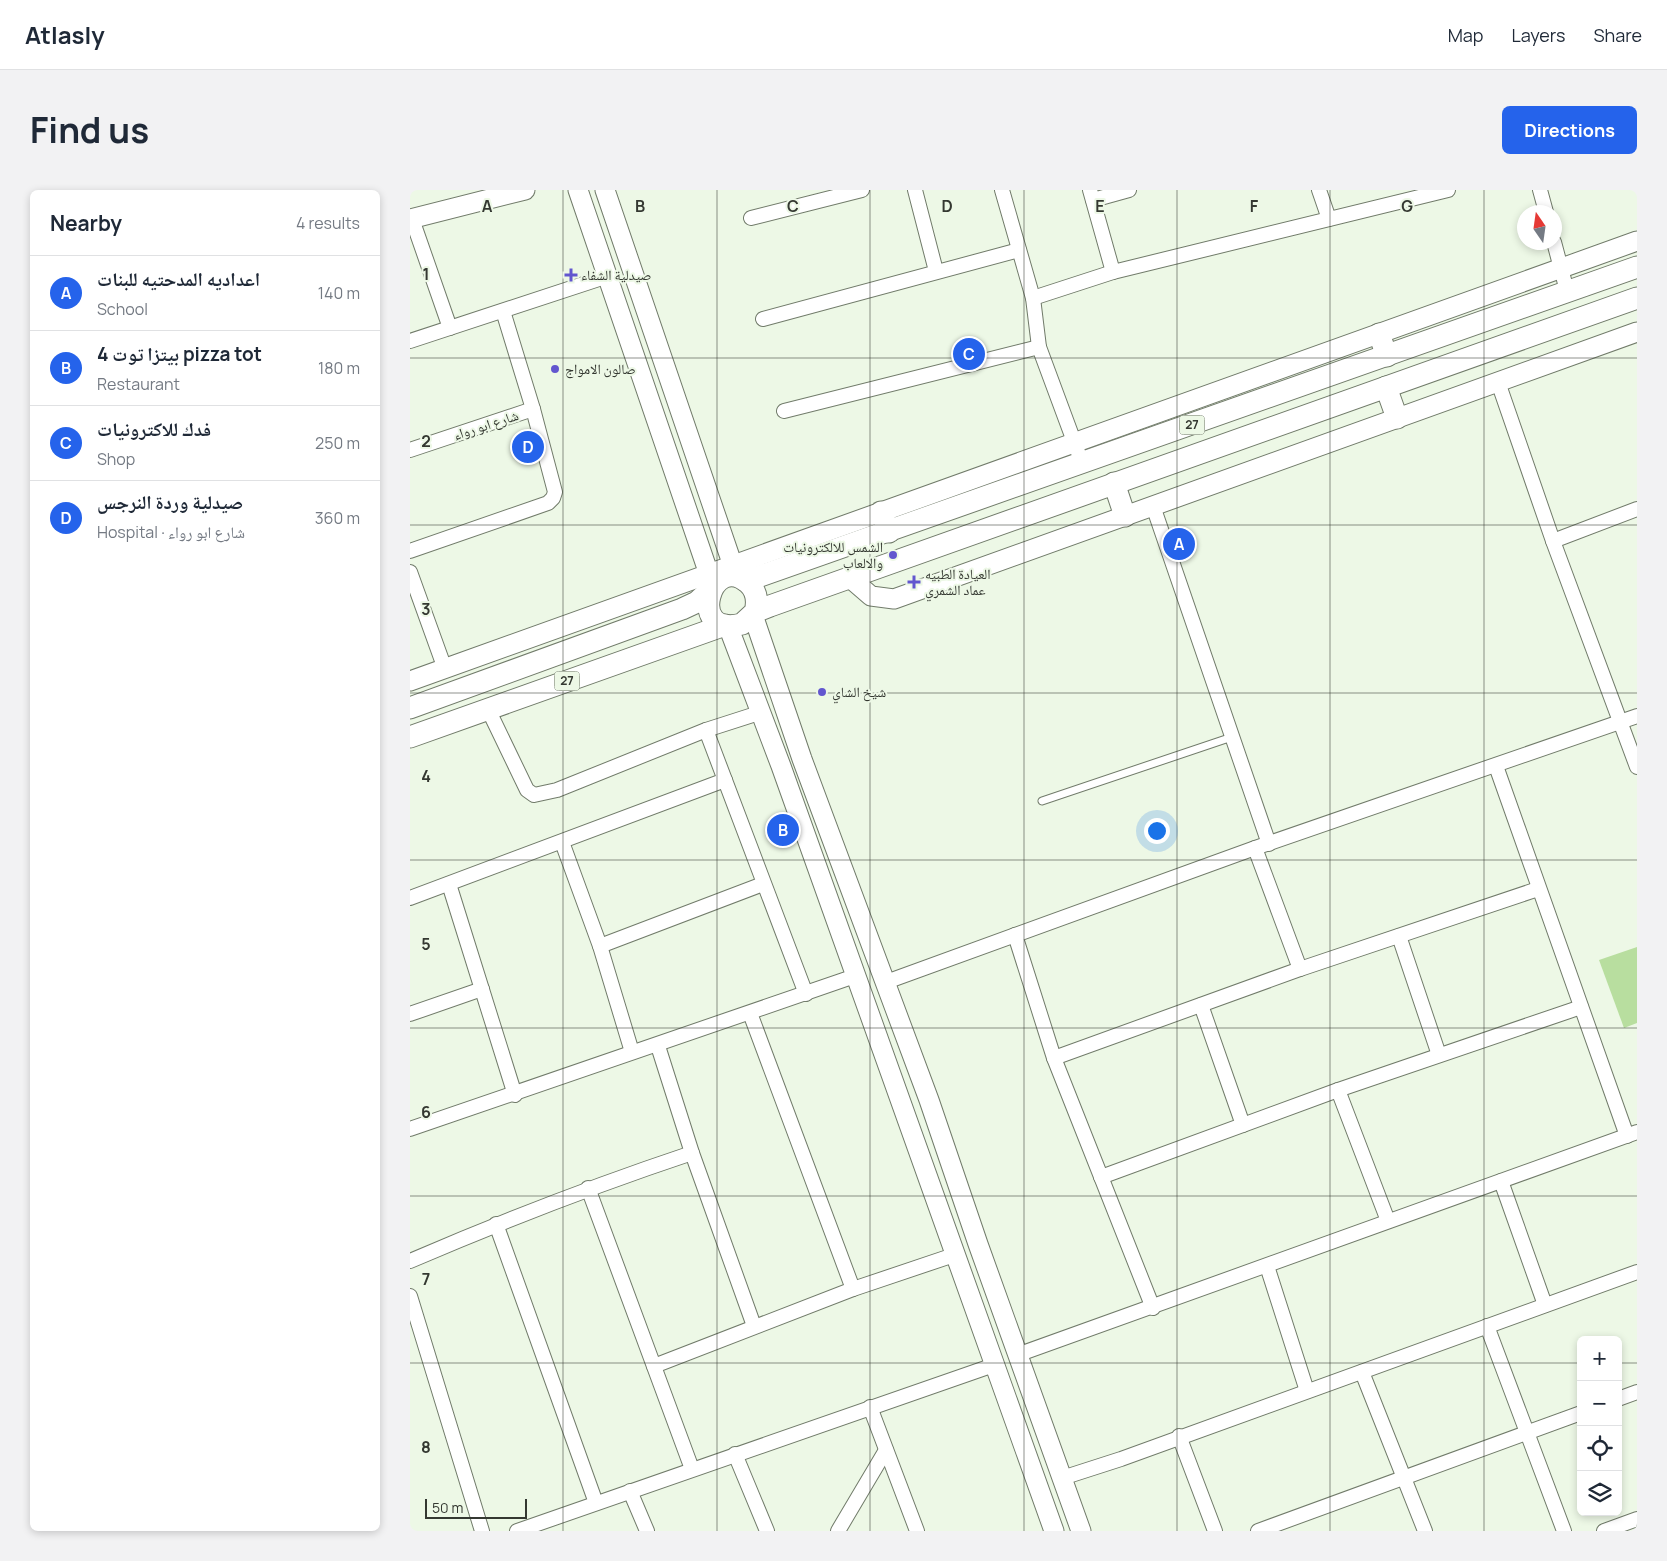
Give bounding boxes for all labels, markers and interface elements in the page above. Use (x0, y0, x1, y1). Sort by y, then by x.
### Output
text: Atlasly (25, 18, 105, 51)
text: Map (1448, 23, 1483, 47)
text: Layers (1511, 23, 1565, 47)
text: Share (1593, 23, 1642, 47)
text: Find us (30, 106, 149, 154)
button: Directions (1502, 106, 1637, 154)
text: A (482, 195, 493, 217)
text: B (635, 195, 645, 217)
text: C (787, 195, 799, 217)
text: D (941, 195, 953, 217)
text: E (1095, 195, 1105, 217)
text: F (1250, 195, 1259, 217)
text: G (1401, 195, 1413, 217)
north arrow (1517, 205, 1562, 250)
text: Nearby (50, 209, 122, 237)
text: 4 results (296, 212, 360, 234)
text: 1 (422, 263, 430, 285)
place label: صيدلية الشفاء (581, 265, 651, 284)
text: اعداديه المدحتيه للبنات (97, 266, 260, 292)
marker: صيدلية الشفاء (565, 269, 577, 281)
text: A (61, 282, 71, 304)
text: 140 m (318, 282, 360, 304)
text: School (97, 298, 148, 320)
pin: C (953, 335, 985, 373)
text: بيتزا توت 4 pizza tot (97, 341, 262, 367)
text: B (61, 357, 71, 379)
text: 180 m (318, 357, 360, 379)
place label: صالون الامواج (565, 359, 636, 379)
marker: صالون الامواج (549, 363, 561, 375)
text: Restaurant (97, 373, 180, 395)
street label: شارع ابو رواء (451, 405, 521, 445)
text: فدك للاكترونيات (97, 416, 211, 442)
road number: 27 (1180, 416, 1204, 434)
pin: D (512, 428, 544, 466)
text: 2 (421, 430, 431, 452)
text: C (60, 432, 72, 454)
text: 250 m (315, 432, 360, 454)
text: Shop (97, 448, 135, 470)
text: صيدلية وردة النرجس (97, 489, 243, 515)
text: D (60, 507, 72, 529)
text: 360 m (315, 507, 360, 529)
text: Hospital · شارع ابو رواء (97, 521, 245, 543)
pin: A (1163, 525, 1195, 563)
place label: الشمس للالكترونيات والالعاب (783, 537, 883, 572)
marker: الشمس للالكترونيات والالعاب (887, 549, 899, 561)
place label: العيادة الطبيه عماد الشمري (925, 564, 991, 602)
marker: العيادة الطبيه عماد الشمري (907, 575, 921, 589)
text: 3 (421, 598, 431, 620)
road number: 27 (554, 672, 580, 691)
place label: شيخ الشاي (832, 682, 886, 704)
marker: شيخ الشاي (816, 686, 828, 698)
text: 4 (421, 765, 431, 787)
pin: B (767, 811, 799, 849)
your location (1144, 818, 1170, 844)
text: 5 (421, 933, 431, 955)
text: 6 (421, 1101, 431, 1123)
text: 7 (422, 1268, 430, 1290)
map controls (1577, 1336, 1622, 1516)
button: + (1577, 1336, 1622, 1381)
button: − (1577, 1381, 1622, 1426)
button: locate (1577, 1426, 1622, 1471)
text: 8 (421, 1436, 431, 1458)
button: layers (1577, 1471, 1622, 1516)
scale bar (425, 1496, 528, 1519)
text: 50 m (432, 1498, 463, 1517)

